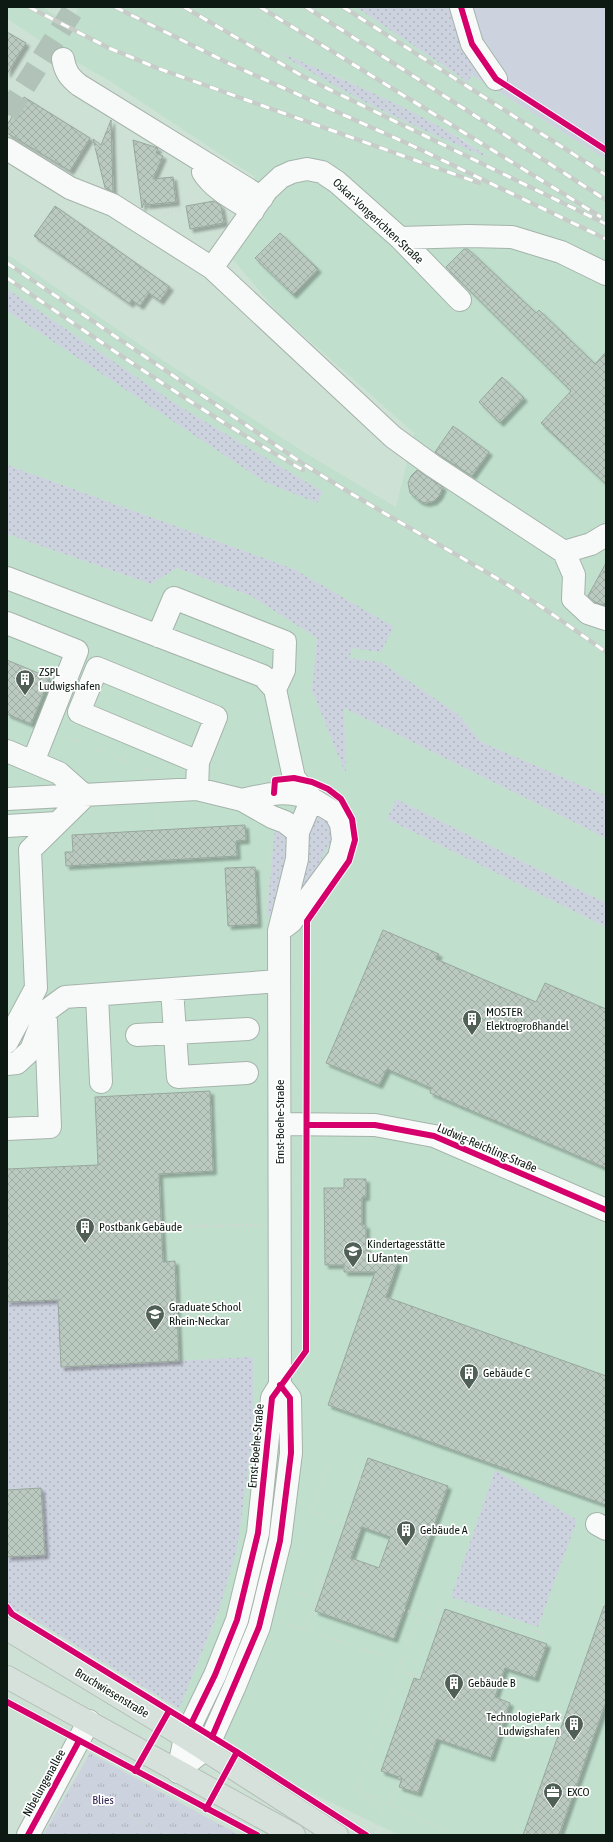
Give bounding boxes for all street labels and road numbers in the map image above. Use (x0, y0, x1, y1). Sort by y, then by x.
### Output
street label: Oskar-Vongerichten-Straße (330, 175, 426, 267)
street label: Ernst-Boehe-Straße (273, 1080, 287, 1164)
street label: Ludwig-Reichling-Straße (435, 1121, 539, 1175)
street label: Ernst-Boehe-Straße (245, 1403, 267, 1489)
street label: Bruchwiesenstraße (72, 1665, 152, 1721)
street label: Nibelungenallee (20, 1747, 68, 1819)

